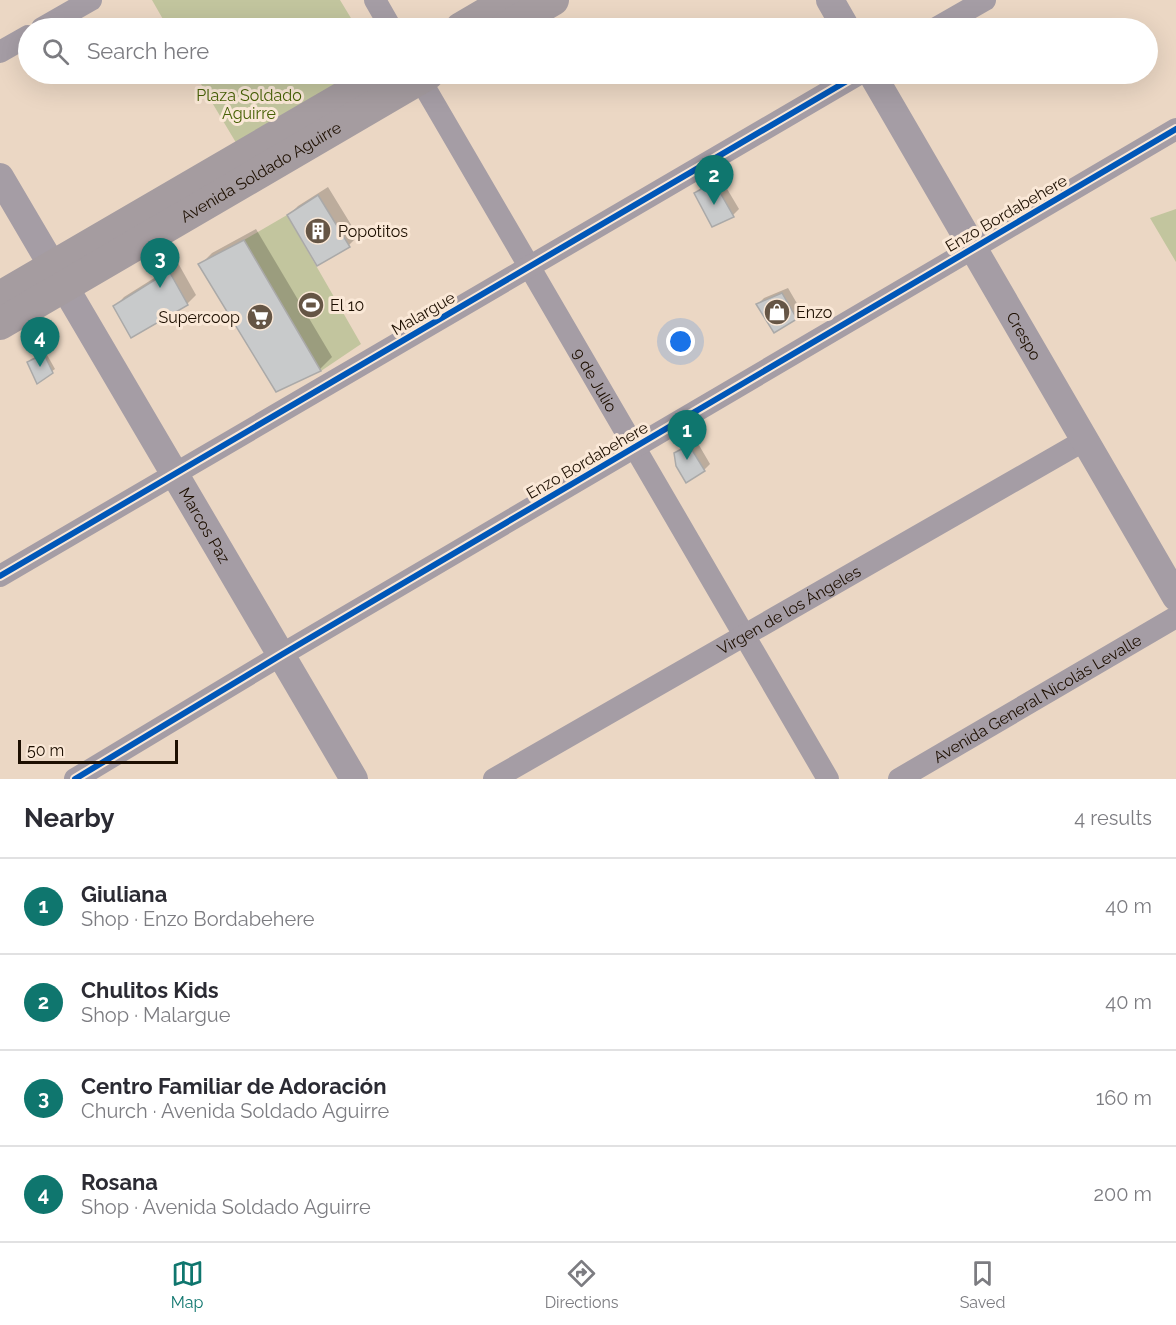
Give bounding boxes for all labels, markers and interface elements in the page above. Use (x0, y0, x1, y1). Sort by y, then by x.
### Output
search box (18, 18, 1158, 84)
icon: search (39, 35, 72, 68)
text: Search here (87, 38, 209, 64)
park label: Plaza Soldado Aguirre (196, 86, 302, 123)
street label: Avenida Soldado Aguirre (177, 118, 345, 226)
pin: 2 (694, 156, 734, 205)
street label: Enzo Bordabehere (942, 171, 1070, 256)
building icon: Popotitos (303, 216, 333, 246)
place label: Popotitos (338, 222, 408, 241)
pin: 3 (140, 238, 180, 288)
street label: Malargue (388, 288, 458, 339)
sports icon: El 10 (296, 290, 326, 320)
place label: El 10 (330, 296, 364, 315)
shop icon: Enzo (762, 297, 792, 327)
supermarket icon: Supercoop (245, 302, 275, 332)
place label: Enzo (796, 303, 832, 322)
place label: Supercoop (159, 308, 240, 327)
street label: Crespo (1002, 309, 1045, 364)
pin: 4 (20, 318, 60, 367)
your location (666, 327, 695, 356)
street label: 9 de Julio (569, 345, 621, 416)
pin: 1 (668, 410, 706, 460)
street label: Enzo Bordabehere (523, 418, 651, 503)
street label: Marcos Paz (175, 484, 234, 567)
street label: Virgen de los Ángeles (714, 562, 864, 659)
street label: Avenida General Nicolás Levalle (930, 630, 1145, 767)
scale bar (18, 737, 178, 764)
text: 50 m (27, 741, 64, 760)
text: Nearby (24, 803, 114, 833)
text: 4 results (1074, 806, 1152, 830)
text: Giuliana (81, 881, 167, 907)
text: 1 (39, 894, 48, 918)
text: 40 m (1105, 894, 1152, 918)
text: Shop · Enzo Bordabehere (81, 907, 315, 931)
text: Chulitos Kids (81, 977, 219, 1003)
text: 2 (38, 990, 49, 1014)
text: 40 m (1105, 990, 1152, 1014)
text: Shop · Malargue (81, 1003, 230, 1027)
text: Centro Familiar de Adoración (81, 1073, 386, 1099)
text: 3 (38, 1086, 49, 1110)
text: 160 m (1096, 1086, 1152, 1110)
text: Church · Avenida Soldado Aguirre (81, 1099, 389, 1123)
text: Rosana (81, 1169, 158, 1195)
text: 4 (38, 1182, 49, 1206)
text: 200 m (1094, 1182, 1152, 1206)
text: Shop · Avenida Soldado Aguirre (81, 1195, 371, 1219)
tab: Map (171, 1257, 204, 1312)
tab: Directions (545, 1257, 619, 1312)
tab: Saved (960, 1257, 1005, 1312)

